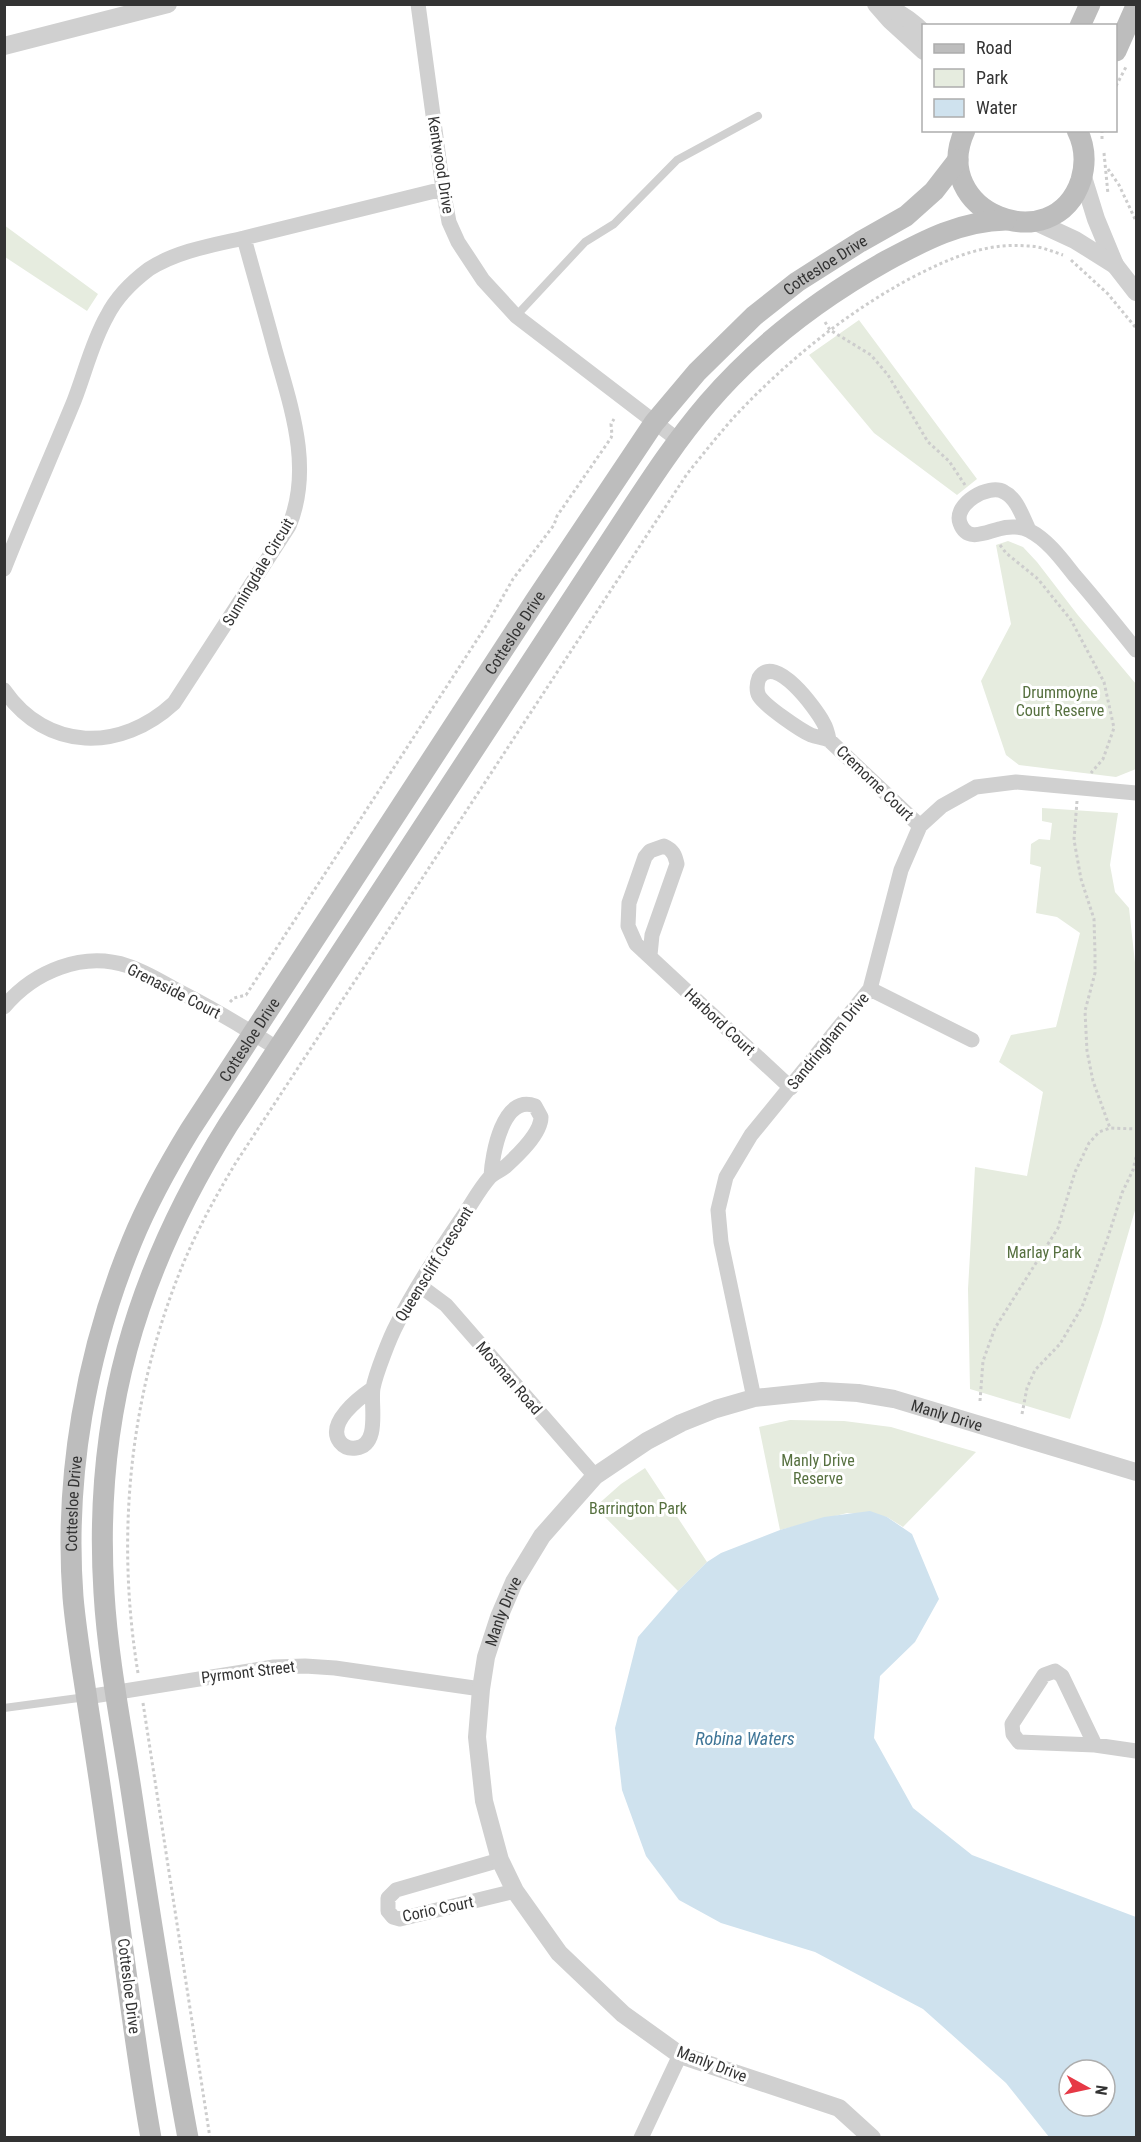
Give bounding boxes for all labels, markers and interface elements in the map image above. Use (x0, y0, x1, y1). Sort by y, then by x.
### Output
legend (922, 24, 1117, 132)
text: Road (976, 37, 1012, 58)
text: Park (976, 67, 1008, 88)
text: Water (976, 97, 1018, 118)
street label: Kentwood Drive (424, 115, 458, 215)
street label: Cottesloe Drive (779, 231, 870, 299)
street label: Sunningdale Circuit (218, 514, 298, 629)
street label: Cottesloe Drive (480, 587, 549, 678)
park label: Drummoyne Court Reserve (1016, 683, 1104, 720)
street label: Cremorne Court (832, 741, 918, 825)
street label: Grenaside Court (124, 959, 224, 1023)
street label: Harbord Court (681, 985, 759, 1060)
street label: Sandringham Drive (783, 989, 873, 1093)
street label: Cottesloe Drive (215, 994, 283, 1085)
street label: Queenscliff Crescent (391, 1203, 477, 1325)
park label: Marlay Park (1007, 1243, 1082, 1262)
street label: Mosman Road (472, 1338, 546, 1418)
street label: Manly Drive (909, 1395, 985, 1435)
park label: Manly Drive Reserve (781, 1451, 855, 1488)
street label: Cottesloe Drive (62, 1455, 86, 1552)
park label: Barrington Park (589, 1499, 688, 1518)
street label: Manly Drive (481, 1573, 525, 1649)
street label: Pyrmont Street (200, 1657, 296, 1687)
water label: Robina Waters (695, 1728, 795, 1749)
street label: Corio Court (401, 1892, 476, 1926)
street label: Cottesloe Drive (114, 1937, 144, 2035)
street label: Manly Drive (674, 2042, 750, 2086)
north arrow (1057, 2058, 1117, 2118)
text: N (1091, 2084, 1111, 2096)

